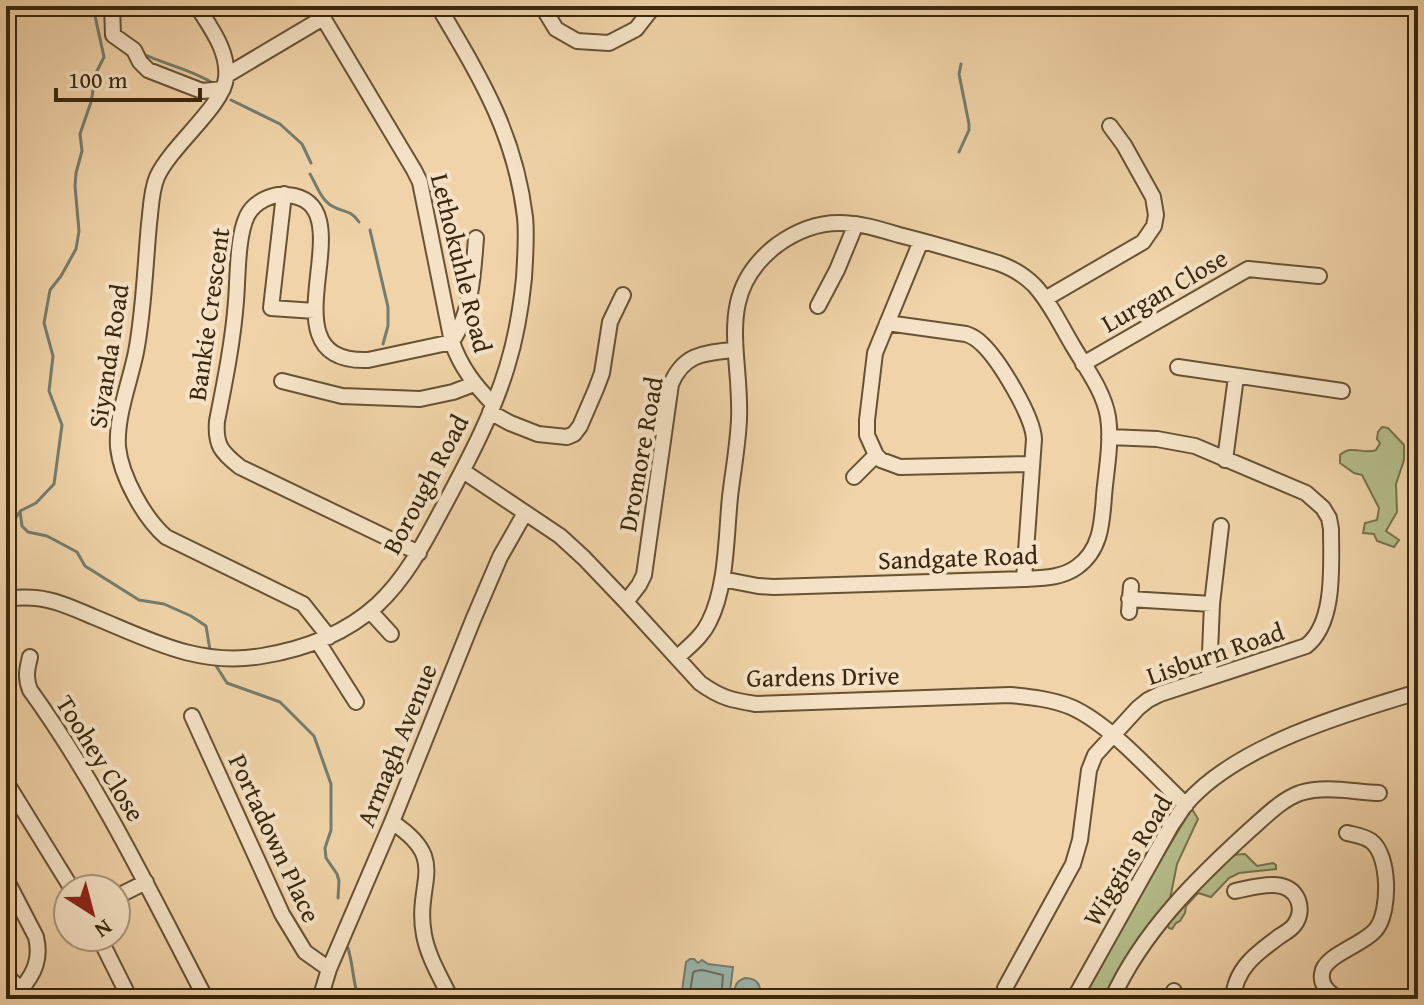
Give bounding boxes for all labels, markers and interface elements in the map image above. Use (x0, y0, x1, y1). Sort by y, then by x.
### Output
scale bar (56, 52, 200, 102)
text: 100 m (68, 62, 128, 97)
street label: Lethokuhle Road (421, 169, 503, 357)
street label: Bankie Crescent (177, 225, 239, 403)
street label: Lurgan Close (1094, 238, 1234, 342)
street label: Siyanda Road (77, 281, 139, 431)
street label: Dromore Road (607, 373, 673, 534)
street label: Borough Road (372, 407, 478, 561)
street label: Sandgate Road (877, 535, 1039, 579)
street label: Lisburn Road (1141, 611, 1289, 695)
street label: Gardens Drive (746, 655, 900, 697)
street label: Armagh Avenue (345, 657, 447, 833)
street label: Toohey Close (47, 687, 155, 829)
street label: Portadown Place (219, 747, 331, 929)
street label: Wiggins Road (1072, 787, 1182, 933)
north arrow (52, 873, 132, 953)
text: N (88, 912, 119, 947)

